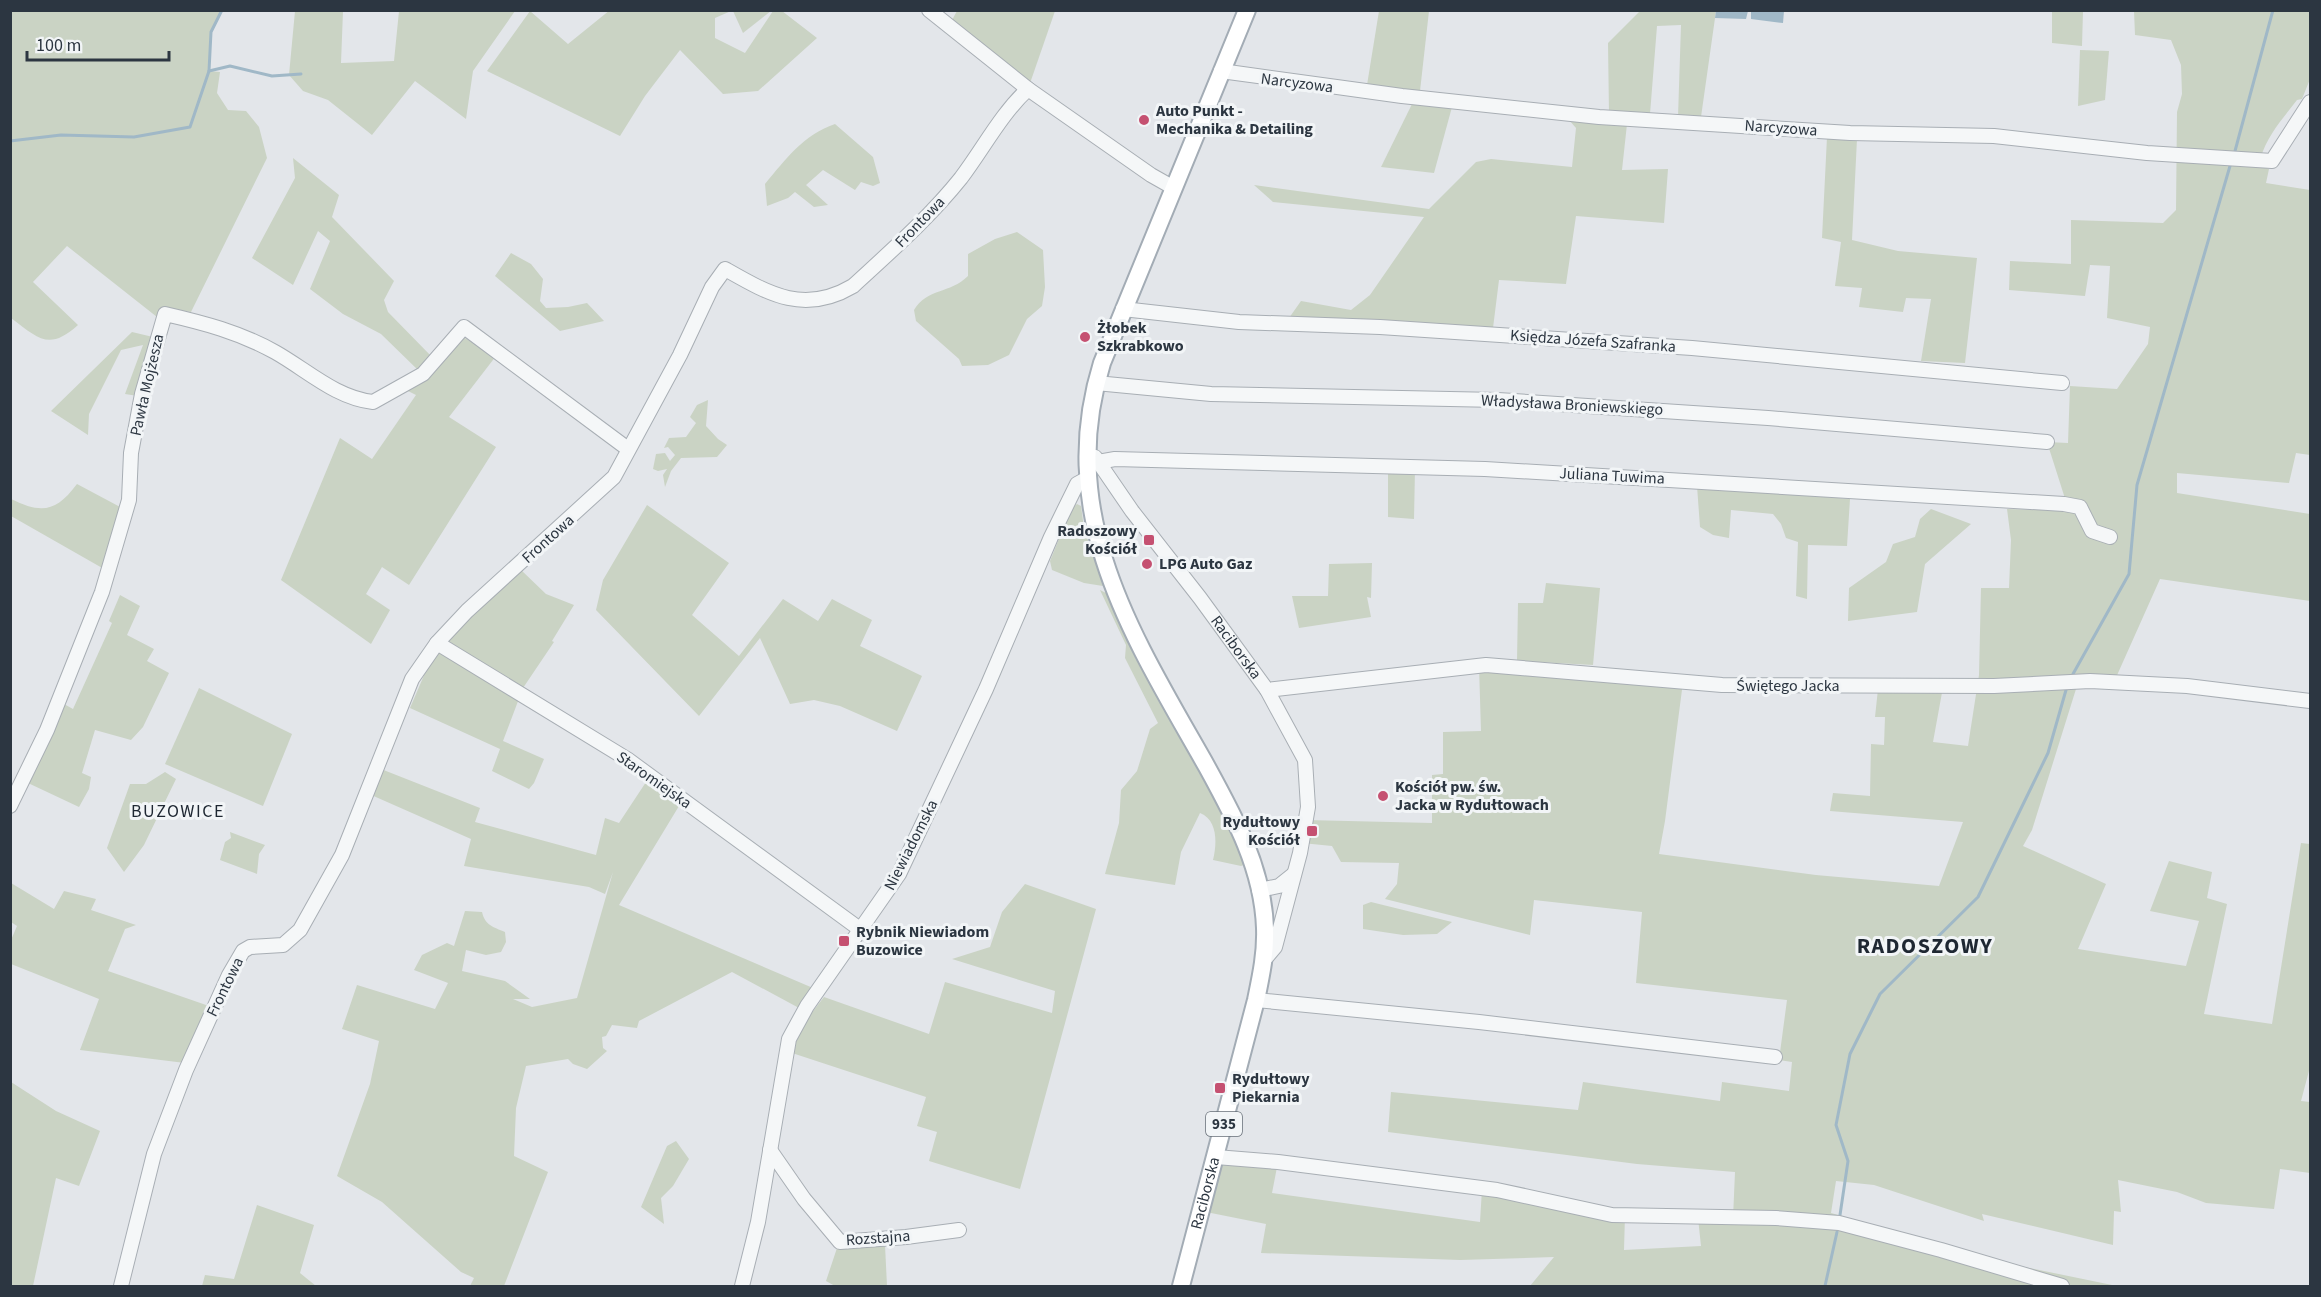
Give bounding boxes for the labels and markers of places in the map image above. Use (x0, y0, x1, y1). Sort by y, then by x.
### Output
place label: Auto Punkt - Mechanika & Detailing (1155, 100, 1313, 140)
marker: Auto Punkt - Mechanika & Detailing (1137, 113, 1151, 127)
place label: Żłobek Szkrabkowo (1097, 317, 1184, 357)
marker: Żłobek Szkrabkowo (1078, 330, 1092, 344)
place label: Radoszowy Kościół (1057, 520, 1138, 560)
marker: Radoszowy Kościół (1142, 533, 1156, 547)
place label: LPG Auto Gaz (1159, 553, 1252, 575)
marker: LPG Auto Gaz (1140, 557, 1154, 571)
place label: Kościół pw. św. Jacka w Rydułtowach (1395, 776, 1549, 816)
marker: Kościół pw. św. Jacka w Rydułtowach (1376, 789, 1390, 803)
place label: Rydułtowy Kościół (1222, 811, 1301, 851)
marker: Rydułtowy Kościół (1305, 824, 1319, 838)
place label: Rybnik Niewiadom Buzowice (856, 921, 989, 961)
marker: Rybnik Niewiadom Buzowice (837, 934, 851, 948)
place label: Rydułtowy Piekarnia (1232, 1068, 1310, 1108)
marker: Rydułtowy Piekarnia (1213, 1081, 1227, 1095)

